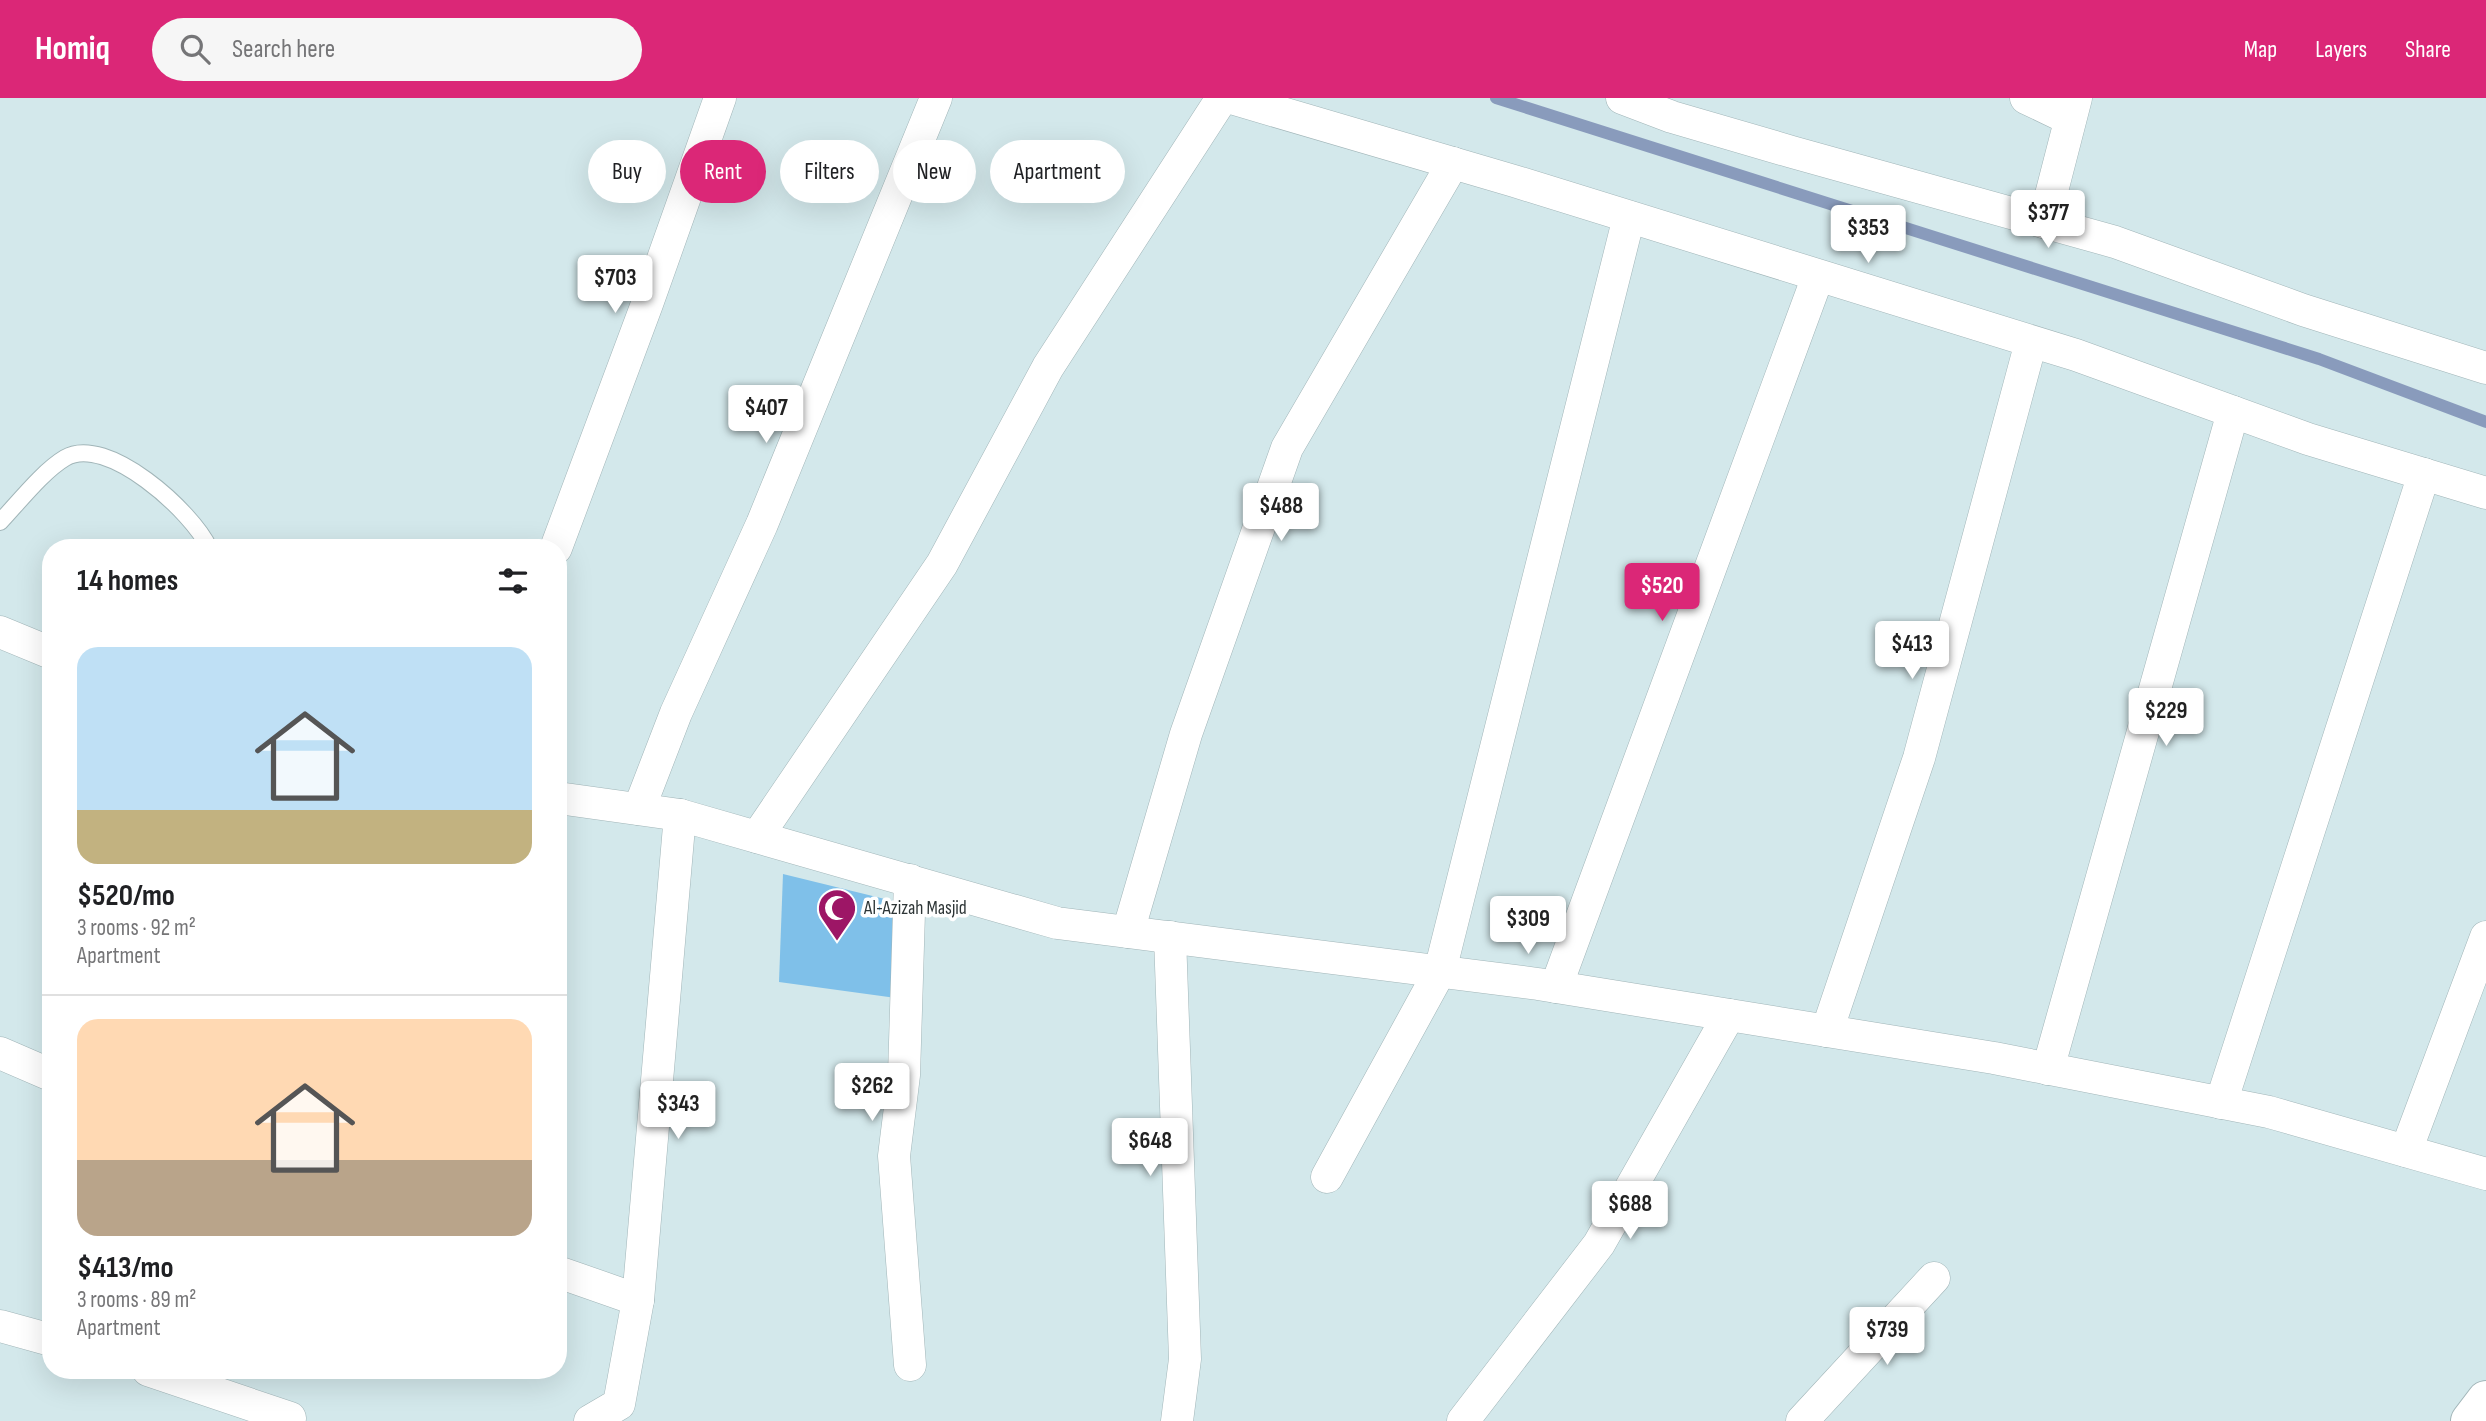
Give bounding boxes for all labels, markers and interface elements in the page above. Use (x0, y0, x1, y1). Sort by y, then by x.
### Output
search box (152, 18, 642, 81)
text: Homiq (35, 29, 110, 69)
icon: search (176, 30, 214, 68)
text: Search here (232, 34, 335, 65)
text: Map (2244, 35, 2277, 64)
text: Layers (2315, 35, 2367, 64)
text: Share (2405, 35, 2451, 64)
chip: Buy (588, 140, 666, 203)
chip: Rent (680, 140, 766, 203)
chip: Filters (780, 140, 879, 203)
chip: New (893, 140, 976, 203)
chip: Apartment (990, 140, 1125, 203)
pin: $377 (2007, 190, 2089, 250)
text: $377 (2027, 199, 2069, 227)
pin: $353 (1827, 206, 1909, 265)
text: $353 (1847, 214, 1889, 242)
pin: $703 (574, 256, 656, 315)
text: $703 (594, 264, 636, 292)
pin: $407 (725, 386, 807, 445)
text: $407 (744, 394, 788, 422)
pin: $488 (1240, 484, 1322, 543)
text: $488 (1259, 492, 1303, 520)
icon: filters (494, 562, 532, 600)
text: 14 homes (77, 563, 178, 599)
pin: $520 (1621, 564, 1703, 623)
text: $520 (1641, 572, 1683, 600)
pin: $413 (1871, 622, 1953, 681)
text: $413 (1891, 630, 1933, 658)
pin: $229 (2125, 688, 2207, 748)
icon: home (242, 693, 368, 819)
text: $229 (2145, 697, 2187, 725)
text: $520/mo (77, 878, 175, 914)
mosque icon: Al-Azizah Masjid (816, 887, 858, 942)
pin: $309 (1487, 896, 1569, 956)
place label: Al-Azizah Masjid (863, 897, 967, 920)
text: $309 (1506, 905, 1550, 933)
text: 3 rooms · 92 m² (77, 914, 196, 942)
text: Apartment (77, 942, 161, 970)
pin: $262 (831, 1063, 913, 1123)
icon: home (242, 1065, 368, 1191)
text: $262 (851, 1072, 893, 1100)
pin: $343 (637, 1082, 719, 1141)
text: $343 (656, 1090, 700, 1118)
pin: $648 (1109, 1118, 1191, 1178)
text: $648 (1128, 1127, 1172, 1155)
pin: $688 (1589, 1182, 1671, 1241)
text: $688 (1608, 1190, 1652, 1218)
text: $413/mo (77, 1250, 174, 1286)
text: 3 rooms · 89 m² (77, 1286, 196, 1314)
pin: $739 (1846, 1308, 1928, 1367)
text: Apartment (77, 1314, 161, 1342)
text: $739 (1865, 1316, 1909, 1344)

